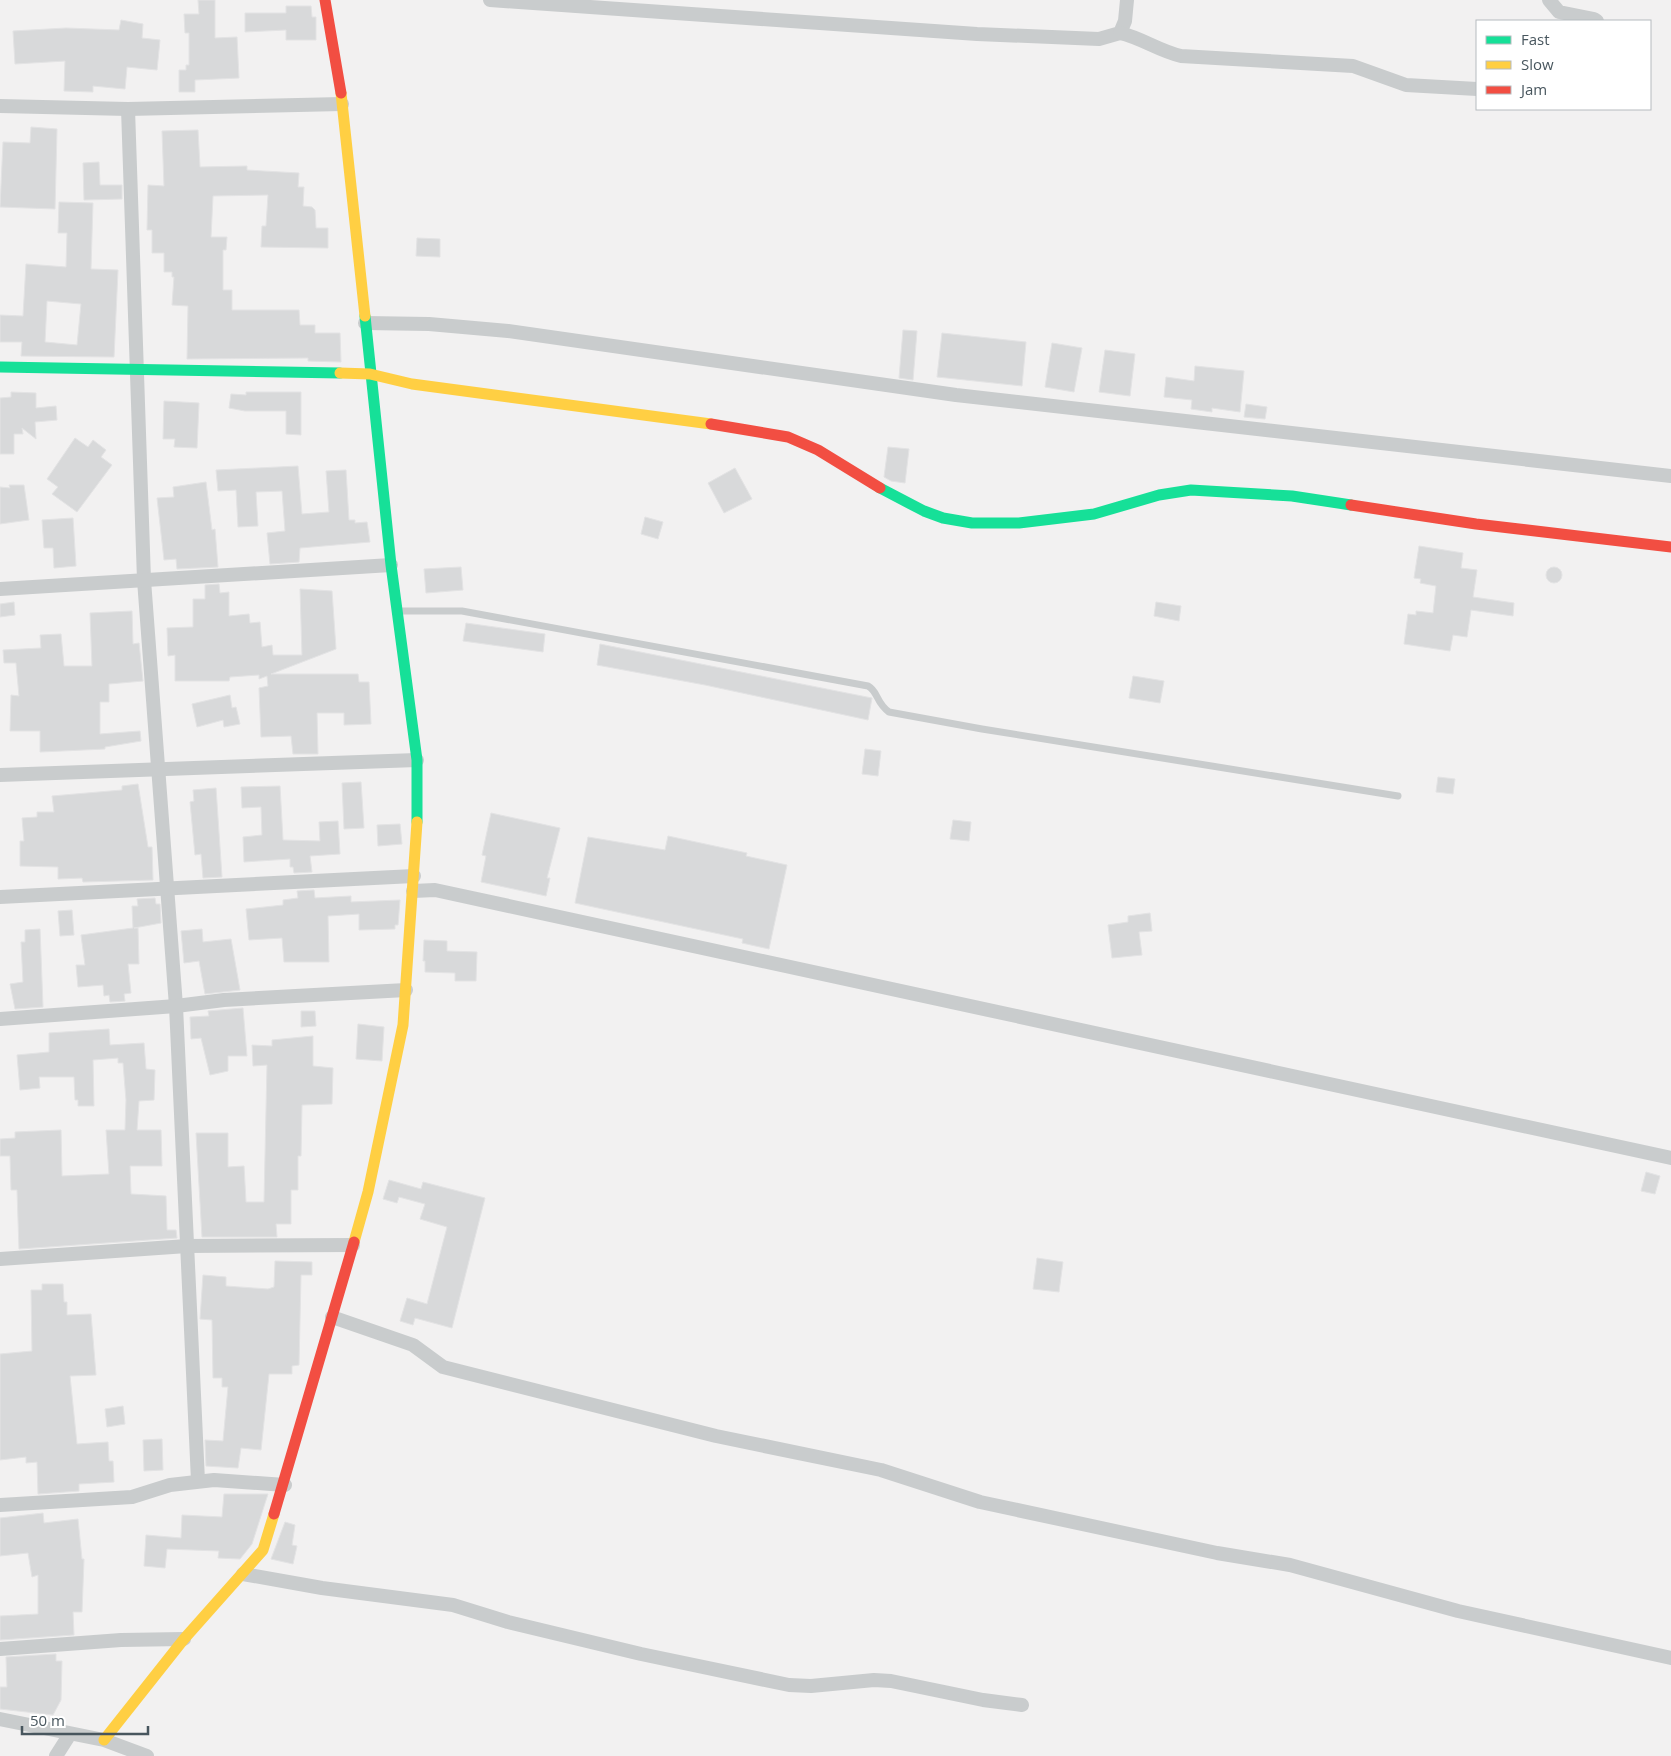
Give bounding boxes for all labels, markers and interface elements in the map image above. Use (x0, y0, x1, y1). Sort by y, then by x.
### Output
legend (1476, 20, 1651, 110)
text: Fast (1521, 29, 1550, 49)
text: Slow (1521, 54, 1554, 74)
text: Jam (1519, 79, 1547, 99)
scale bar (22, 1704, 149, 1736)
text: 50 m (30, 1710, 65, 1730)

